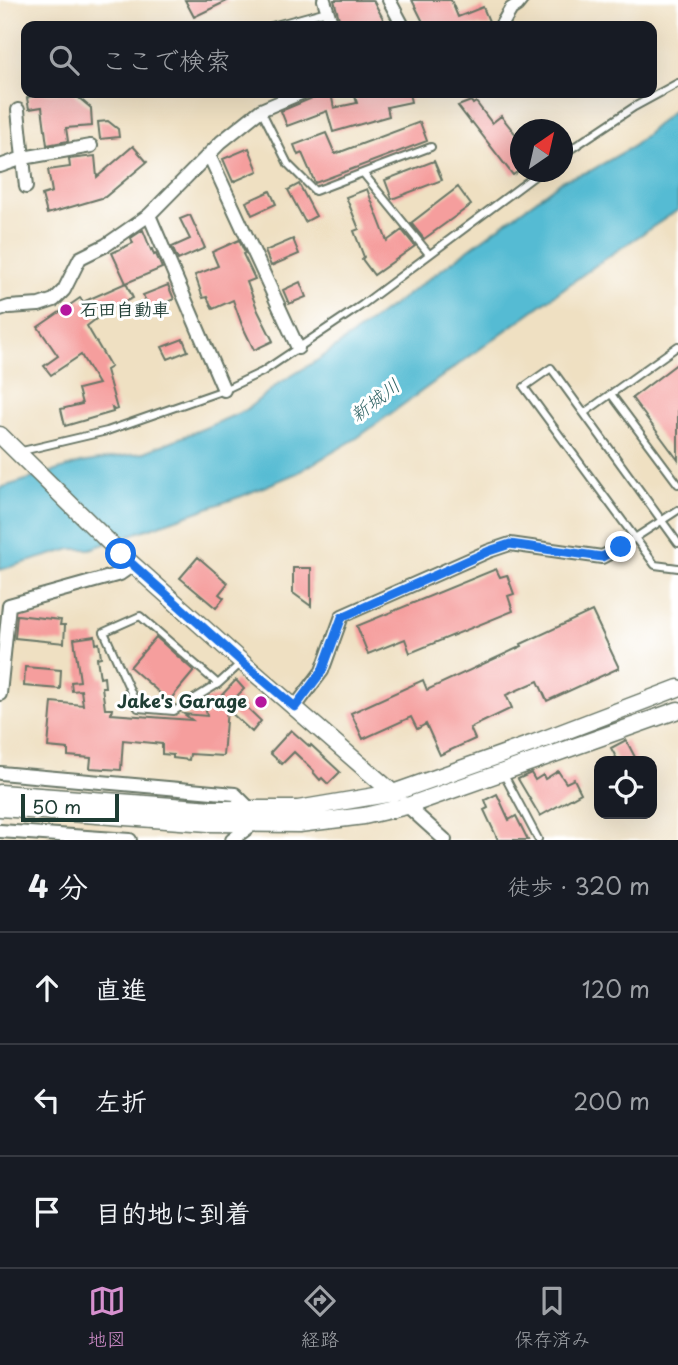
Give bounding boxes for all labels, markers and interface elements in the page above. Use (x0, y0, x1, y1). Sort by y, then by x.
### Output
search box (21, 21, 657, 98)
text: ここで検索 (101, 40, 231, 79)
icon: search (45, 41, 83, 79)
north arrow (510, 119, 573, 182)
place label: 石田自動車 (80, 295, 170, 322)
marker: 石田自動車 (58, 302, 74, 318)
water label: 新城川 (343, 371, 405, 428)
route end (605, 531, 636, 562)
route start (105, 538, 136, 569)
place label: Jake's Garage (117, 687, 247, 714)
marker: Jake's Garage (253, 694, 269, 710)
map controls (594, 756, 657, 819)
button: locate (594, 756, 657, 819)
scale bar (21, 791, 119, 823)
text: 50 m (32, 792, 81, 820)
text: 4 分 (28, 863, 88, 908)
text: 徒歩 · 320 m (507, 868, 650, 903)
icon: ahead (28, 969, 66, 1007)
text: 直進 (95, 969, 147, 1008)
text: 120 m (582, 971, 650, 1006)
icon: left (28, 1081, 66, 1119)
text: 左折 (95, 1081, 147, 1120)
text: 200 m (573, 1083, 650, 1118)
icon: arrive (28, 1193, 66, 1231)
text: 目的地に到着 (95, 1193, 251, 1232)
tab: 地図 (88, 1282, 126, 1352)
tab: 経路 (301, 1282, 339, 1352)
tab: 保存済み (514, 1282, 590, 1352)

